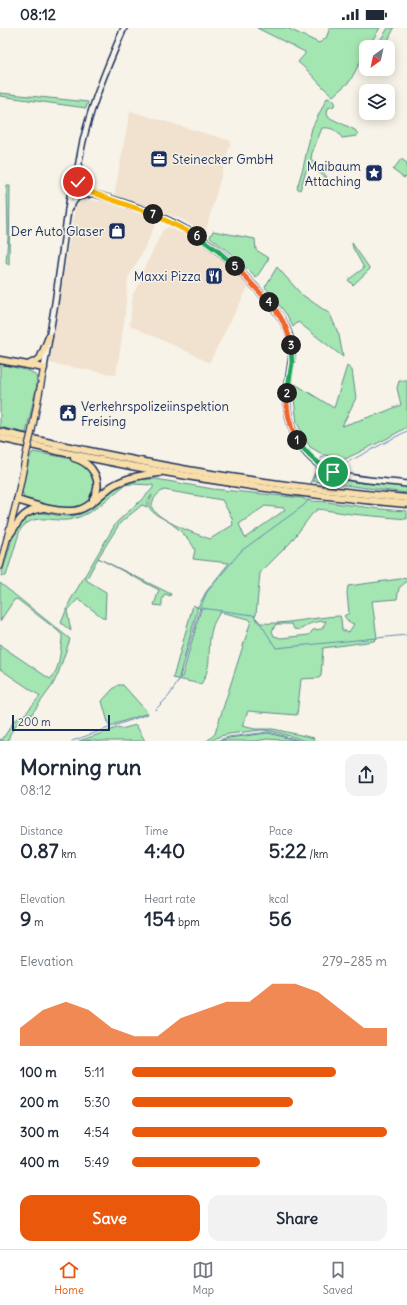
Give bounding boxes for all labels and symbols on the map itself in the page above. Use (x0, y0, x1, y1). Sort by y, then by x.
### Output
north arrow (359, 40, 395, 76)
office icon: Steinecker GmbH (149, 149, 169, 169)
place label: Steinecker GmbH (172, 151, 274, 168)
place label: Maibaum Attaching (305, 158, 361, 190)
place icon: Maibaum Attaching (364, 163, 384, 183)
pin (61, 165, 95, 199)
pin: 7 (143, 204, 163, 224)
shop icon: Der Auto Glaser (107, 221, 127, 241)
place label: Der Auto Glaser (11, 223, 105, 240)
pin: 6 (187, 226, 207, 246)
pin: 5 (225, 256, 245, 276)
restaurant icon: Maxxi Pizza (204, 266, 224, 286)
place label: Maxxi Pizza (134, 268, 201, 285)
pin: 4 (259, 292, 279, 312)
pin: 3 (281, 335, 301, 355)
pin: 2 (277, 383, 297, 403)
place label: Verkehrspolizeiinspektion Freising (81, 398, 230, 430)
public building icon: Verkehrspolizeiinspektion Freising (58, 403, 78, 423)
pin: 1 (287, 430, 307, 450)
pin (316, 455, 350, 489)
scale bar (12, 713, 110, 732)

